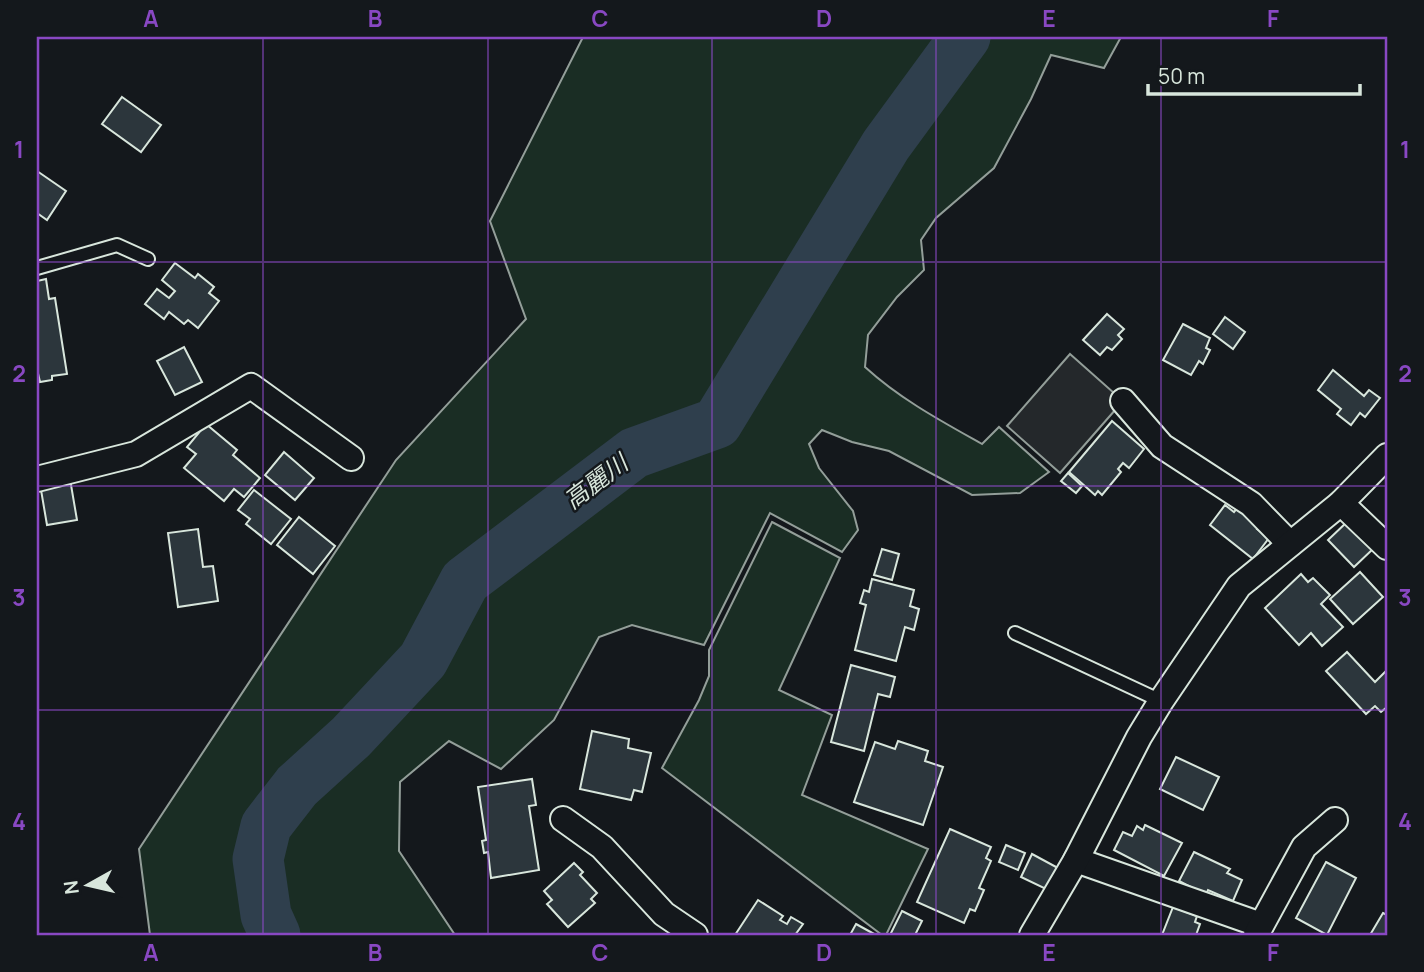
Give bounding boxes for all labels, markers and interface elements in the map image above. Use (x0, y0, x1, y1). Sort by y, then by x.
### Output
text: A (143, 2, 159, 34)
text: B (368, 2, 382, 34)
text: C (592, 2, 609, 34)
text: D (816, 2, 832, 34)
text: E (1042, 2, 1056, 34)
text: F (1267, 2, 1279, 34)
scale bar (1148, 52, 1359, 96)
text: 50 m (1158, 62, 1205, 90)
text: 1 (14, 133, 24, 165)
text: 1 (1400, 133, 1410, 165)
text: 2 (12, 357, 26, 389)
text: 2 (1398, 357, 1412, 389)
water label: 高麗川 (556, 444, 636, 516)
text: 3 (12, 581, 26, 613)
text: 3 (1398, 581, 1412, 613)
text: 4 (12, 805, 26, 837)
text: 4 (1398, 805, 1412, 837)
north arrow (52, 850, 122, 920)
text: N (57, 879, 85, 896)
text: A (143, 936, 159, 968)
text: B (368, 936, 382, 968)
text: C (592, 936, 609, 968)
text: D (816, 936, 832, 968)
text: E (1042, 936, 1056, 968)
text: F (1267, 936, 1279, 968)

